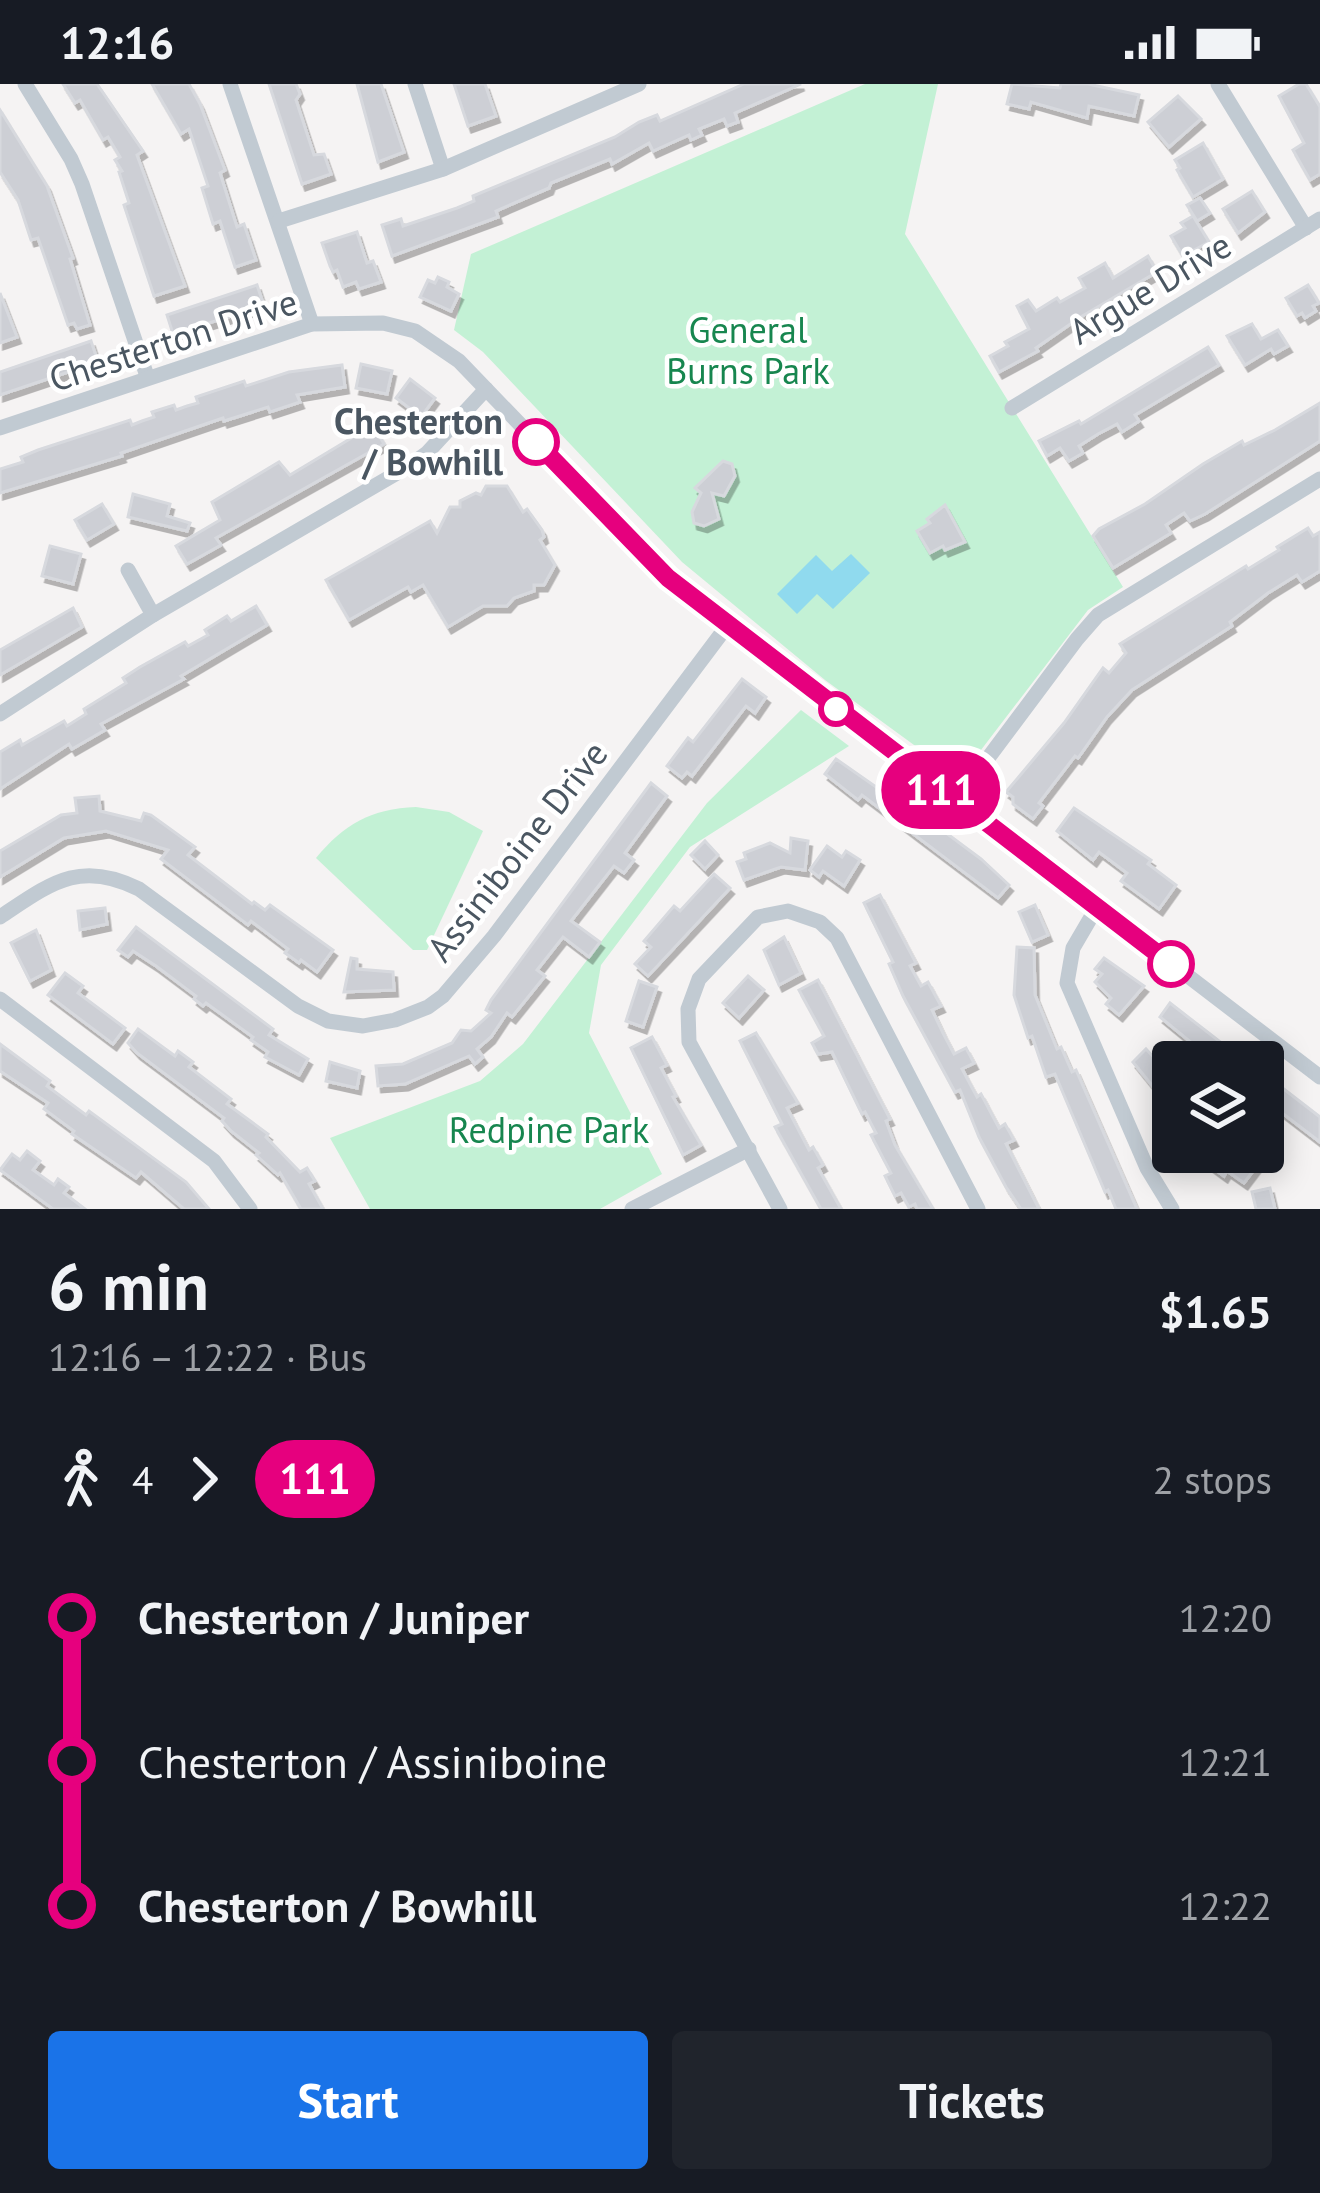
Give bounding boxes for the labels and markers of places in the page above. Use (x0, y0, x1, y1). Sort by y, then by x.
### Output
place label: Chesterton / Bowhill (334, 397, 503, 485)
marker: Chesterton / Bowhill (514, 420, 558, 464)
unlabelled marker (820, 693, 852, 725)
unlabelled marker (1149, 942, 1193, 986)

